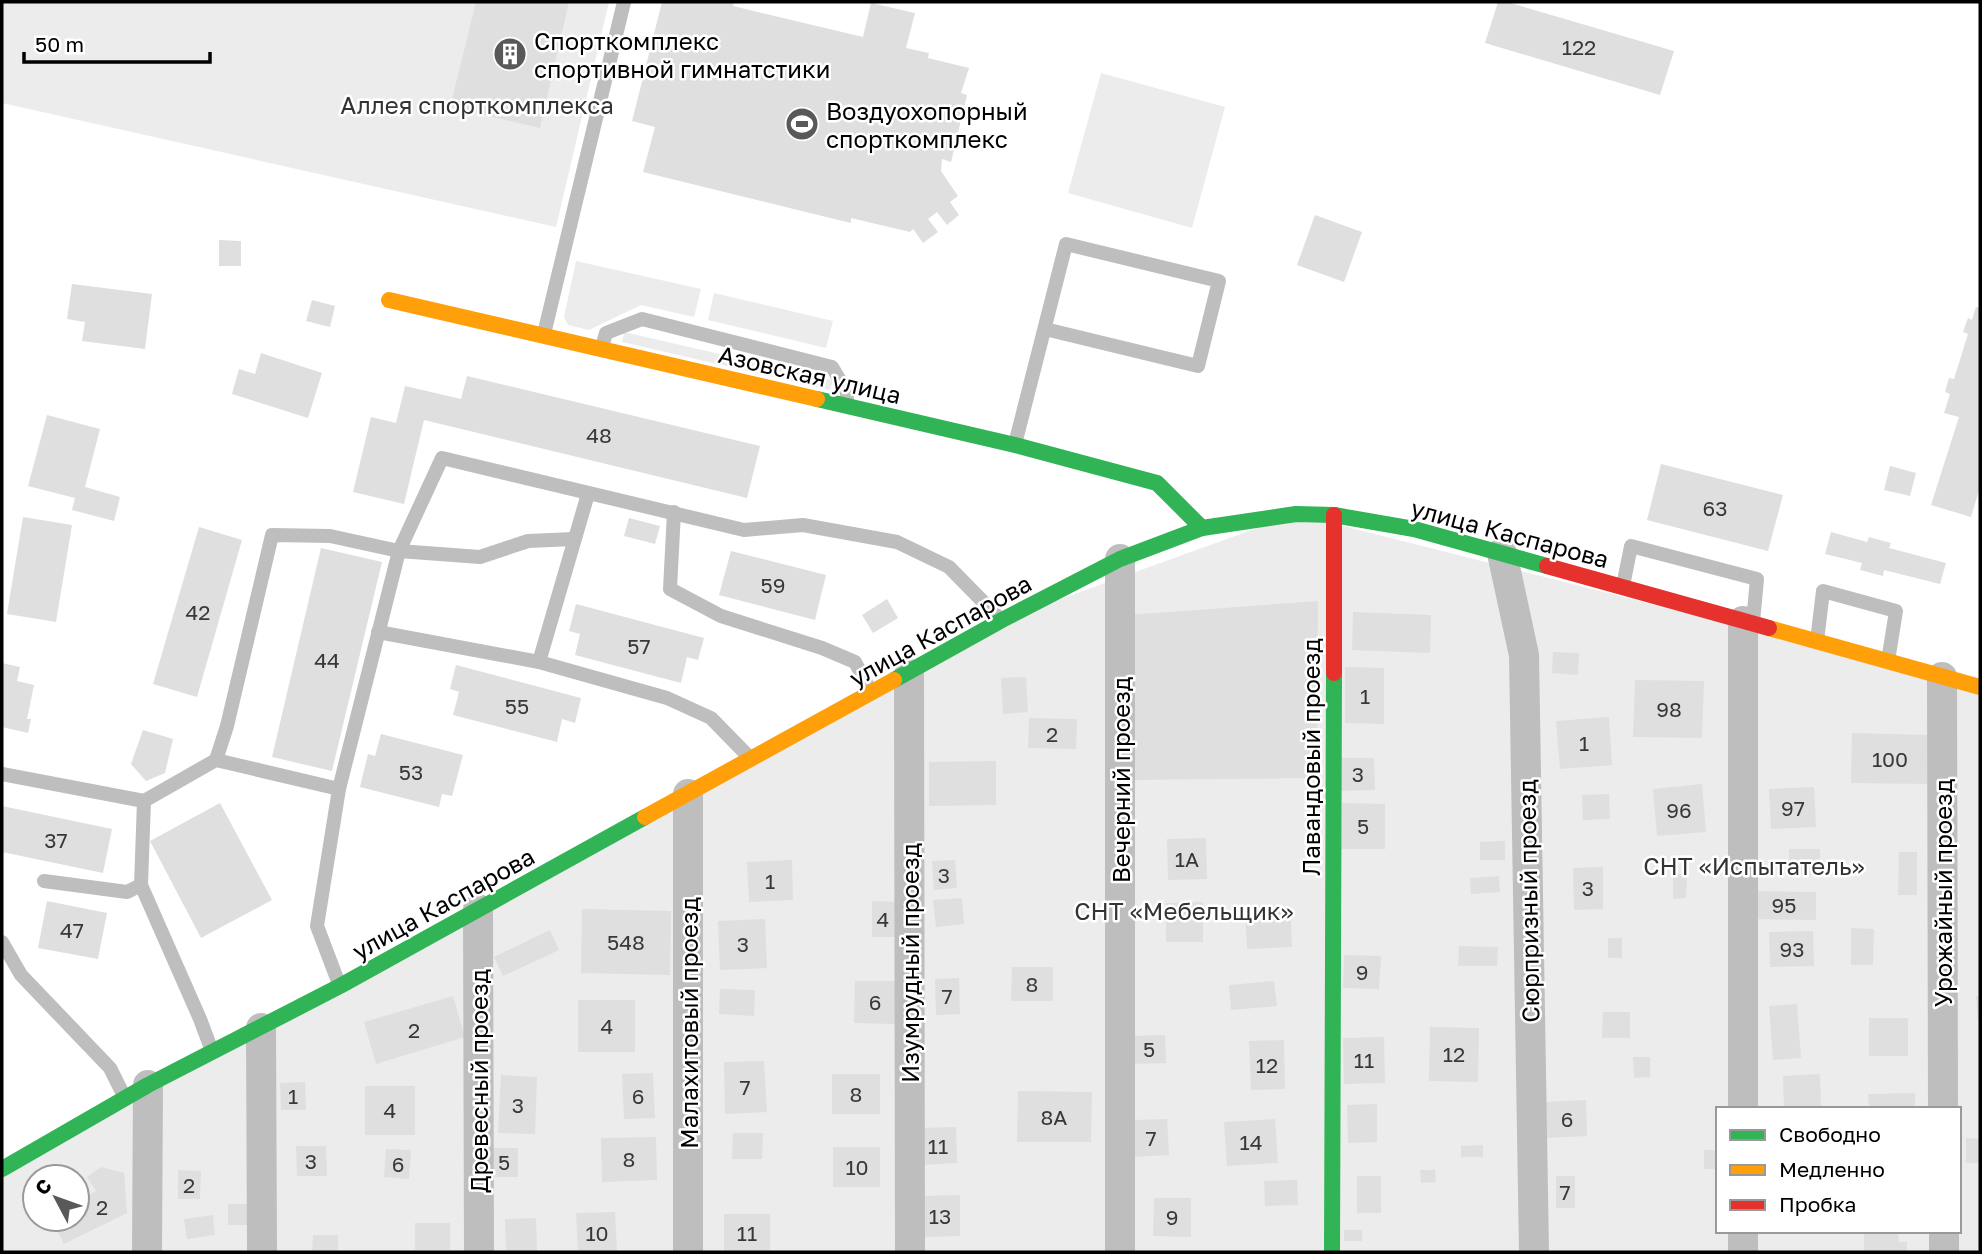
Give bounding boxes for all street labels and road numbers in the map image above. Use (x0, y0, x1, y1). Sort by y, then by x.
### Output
street label: Азовская улица (716, 339, 904, 409)
street label: улица Каспарова (1408, 493, 1612, 573)
street label: улица Каспарова (844, 568, 1036, 692)
street label: Лавандовый проезд (1296, 638, 1325, 876)
street label: Вечерний проезд (1106, 677, 1135, 883)
street label: Сюрпризный проезд (1511, 779, 1545, 1023)
street label: Урожайный проезд (1928, 779, 1957, 1007)
street label: улица Каспарова (347, 841, 539, 965)
street label: Изумрудный проезд (895, 843, 924, 1083)
street label: Малахитовый проезд (674, 897, 703, 1149)
street label: Древесный проезд (464, 969, 493, 1193)

